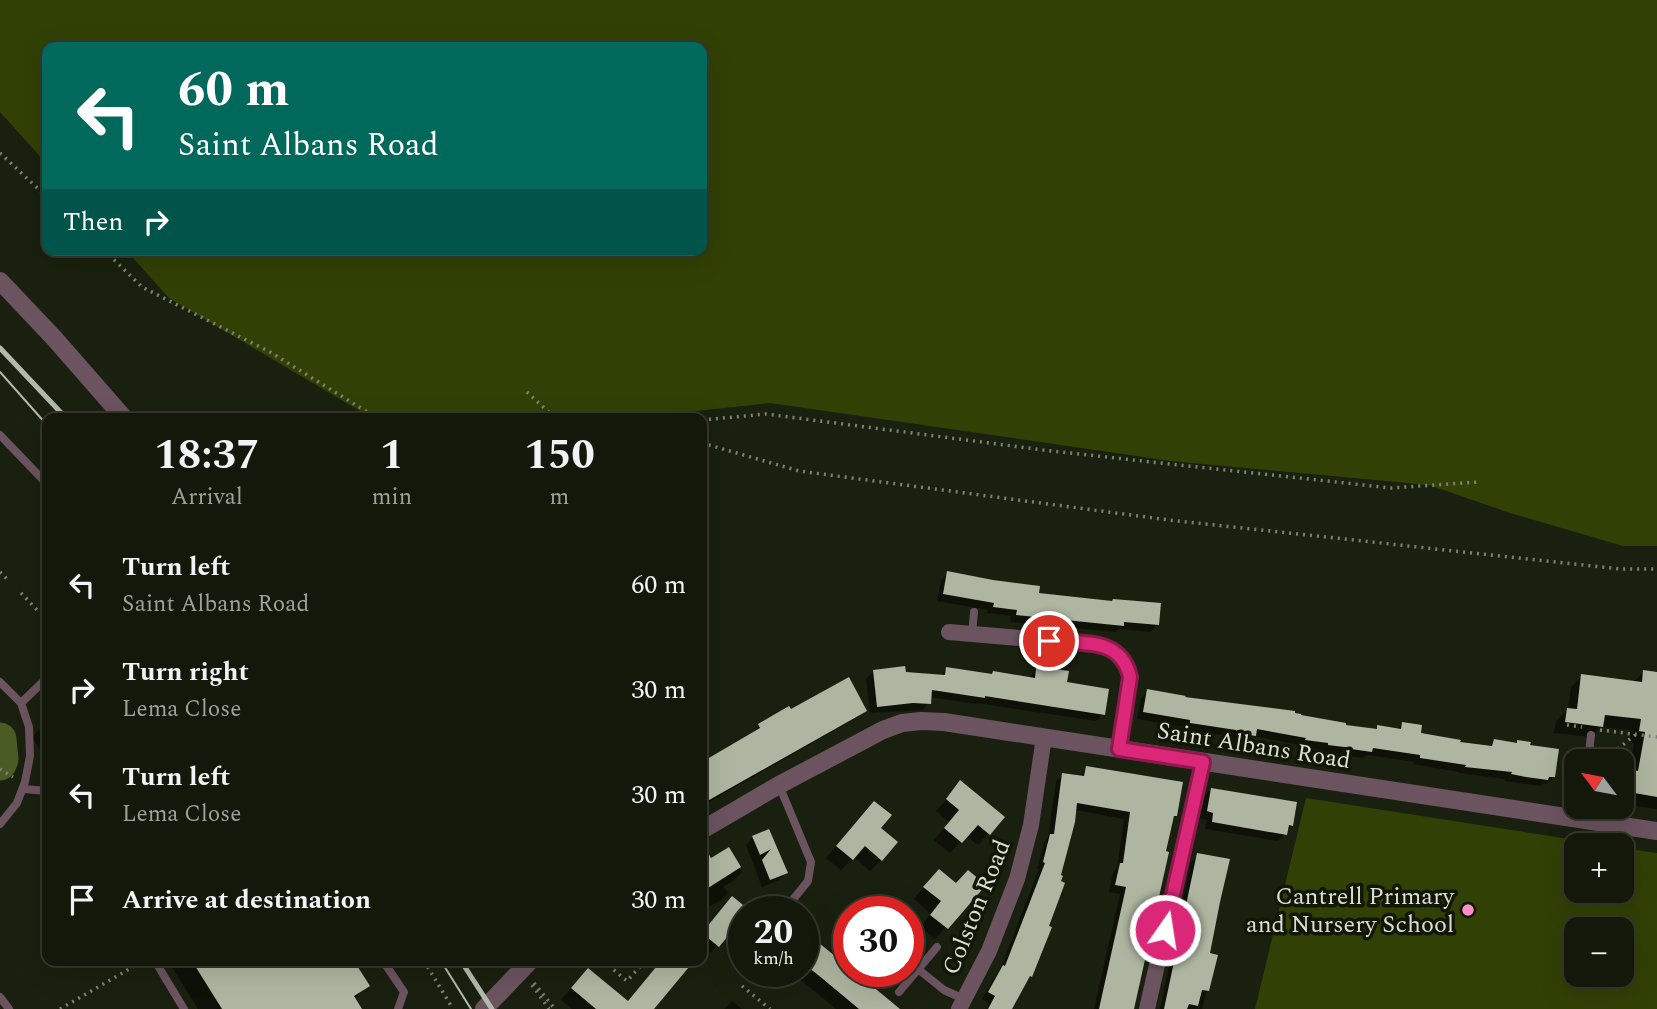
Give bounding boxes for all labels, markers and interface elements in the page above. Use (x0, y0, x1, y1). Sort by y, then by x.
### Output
text: 60 m (178, 53, 289, 128)
icon: left (63, 70, 154, 161)
text: Saint Albans Road (178, 121, 439, 170)
text: Then (63, 202, 123, 242)
icon: right (137, 203, 175, 241)
text: 18:37 (154, 424, 260, 487)
text: 1 (380, 424, 404, 487)
text: 150 (524, 424, 595, 487)
text: Arrival (171, 480, 243, 515)
text: min (372, 480, 412, 515)
text: m (550, 480, 569, 515)
text: Turn left (122, 547, 230, 587)
text: 60 m (631, 565, 686, 605)
icon: left (63, 566, 101, 604)
text: Saint Albans Road (122, 587, 309, 622)
pin (1019, 611, 1079, 671)
icon: arrive (1030, 622, 1068, 660)
text: Turn right (122, 652, 249, 692)
text: 30 m (631, 670, 686, 710)
icon: right (63, 671, 101, 709)
text: Lema Close (122, 692, 241, 727)
street label: Saint Albans Road (1154, 713, 1353, 779)
north arrow (1564, 749, 1634, 819)
map controls (1564, 749, 1634, 987)
text: Turn left (122, 757, 230, 797)
text: 30 m (631, 775, 686, 815)
icon: left (63, 776, 101, 814)
text: Lema Close (122, 797, 241, 832)
button: + (1564, 833, 1634, 903)
street label: Colston Road (933, 834, 1020, 980)
place label: Cantrell Primary and Nursery School (1246, 879, 1455, 943)
text: Arrive at destination (122, 880, 371, 920)
text: 30 m (631, 880, 686, 920)
icon: arrive (63, 881, 101, 919)
position arrow (1128, 893, 1202, 967)
speed limit sign: 30 (833, 896, 924, 987)
marker: Cantrell Primary and Nursery School (1460, 902, 1476, 918)
text: 20 (754, 906, 793, 959)
button: − (1564, 917, 1634, 987)
text: km/h (753, 945, 794, 972)

